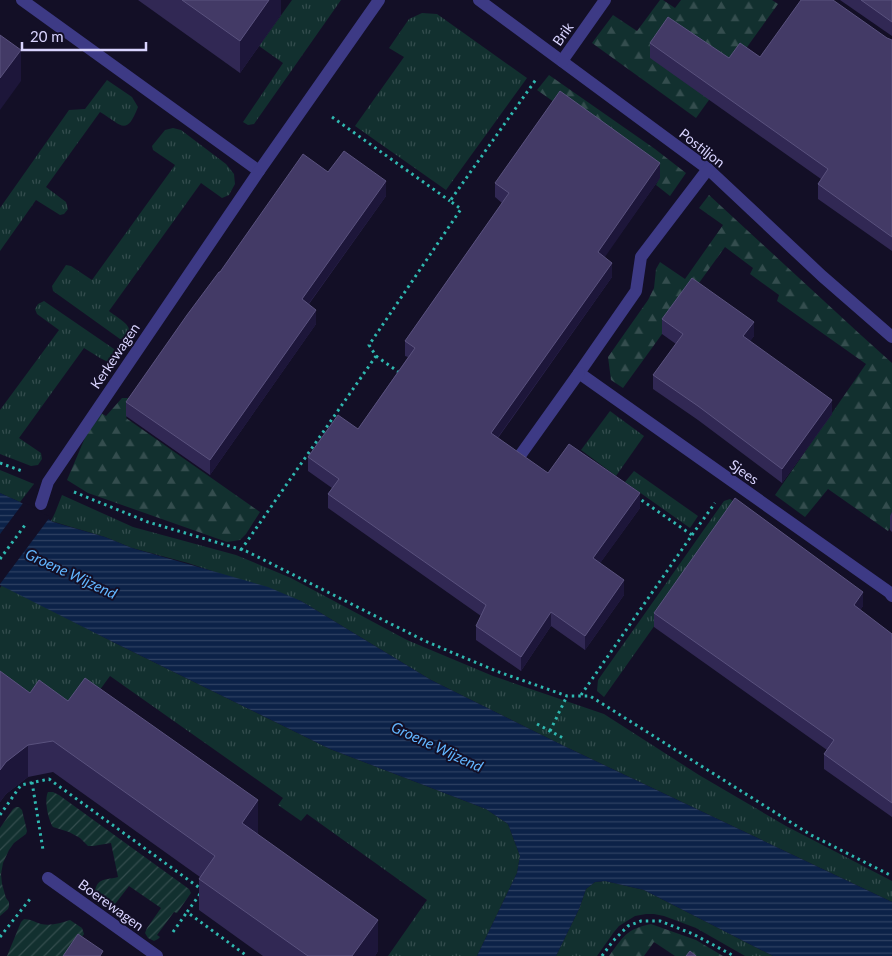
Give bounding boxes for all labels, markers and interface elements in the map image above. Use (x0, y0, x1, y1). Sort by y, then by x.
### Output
street label: Brik (549, 18, 577, 49)
scale bar (22, 20, 146, 52)
text: 20 m (30, 27, 64, 45)
street label: Postiljon (676, 125, 728, 171)
street label: Kerkewagen (86, 320, 143, 392)
street label: Sjees (726, 456, 762, 488)
water label: Groene Wijzend (23, 544, 120, 602)
water label: Groene Wijzend (389, 717, 486, 775)
street label: Boerewagen (75, 875, 147, 934)

